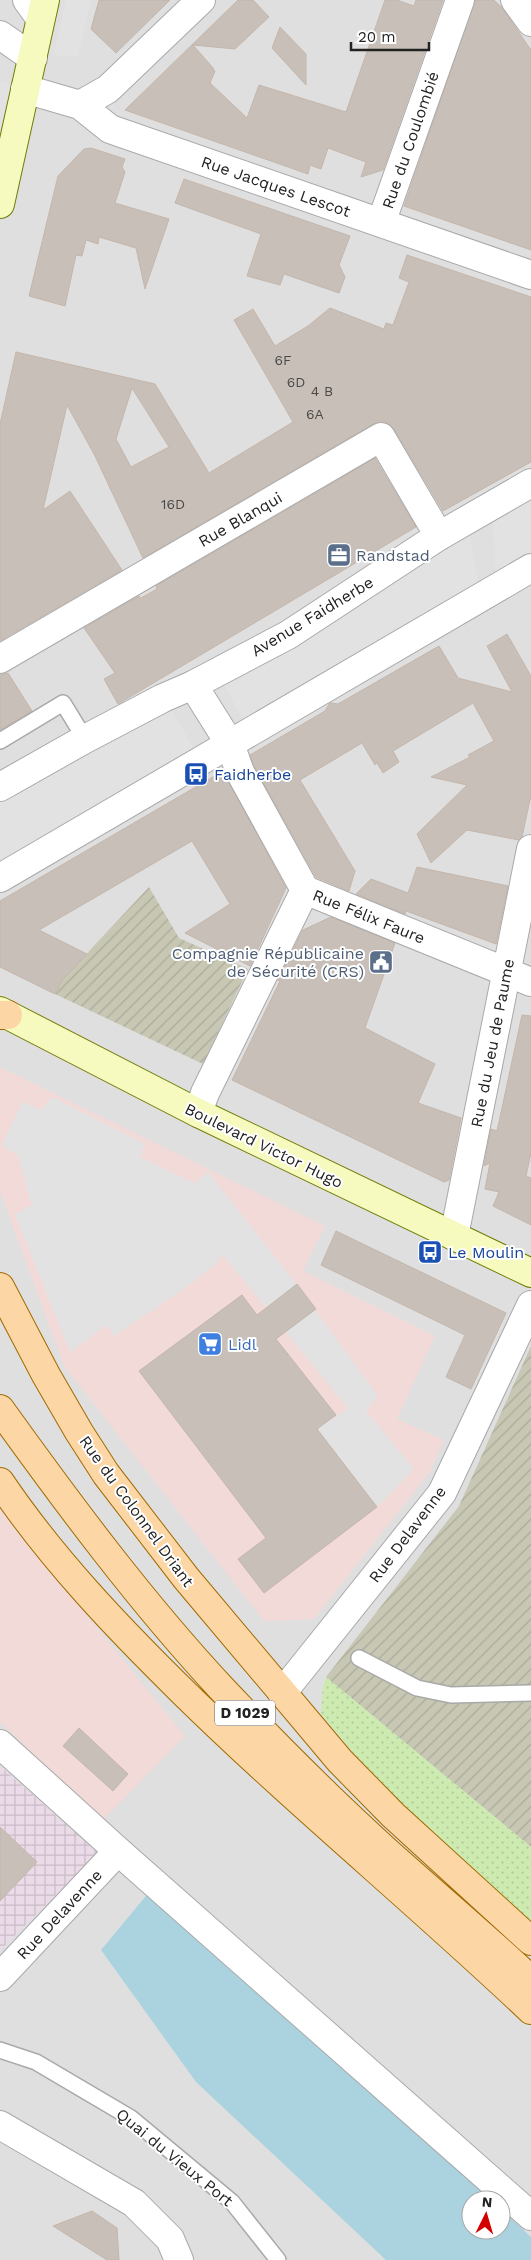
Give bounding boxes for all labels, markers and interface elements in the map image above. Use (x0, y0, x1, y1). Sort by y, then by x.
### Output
scale bar (351, 20, 428, 52)
text: 20 m (358, 28, 396, 46)
street label: Rue du Coulombié (378, 69, 443, 211)
street label: Rue Jacques Lescot (199, 152, 353, 221)
house number: 6F (274, 352, 292, 368)
house number: 6D (287, 374, 305, 390)
house number: 4 B (311, 383, 333, 399)
house number: 6A (306, 406, 324, 422)
street label: Rue Blanqui (195, 488, 285, 551)
house number: 16D (161, 496, 185, 512)
office icon: Randstad (326, 542, 352, 568)
place label: Randstad (356, 546, 430, 565)
street label: Avenue Faidherbe (248, 572, 377, 660)
bus stop icon: Faidherbe (183, 761, 209, 787)
place label: Faidherbe (214, 765, 291, 784)
street label: Rue Félix Faure (310, 885, 428, 948)
place label: Compagnie Républicaine de Sécurité (CRS) (172, 944, 364, 981)
public building icon: Compagnie Républicaine de Sécurité (CRS) (368, 949, 394, 975)
street label: Rue du Jeu de Paume (467, 957, 518, 1129)
street label: Boulevard Victor Hugo (182, 1099, 346, 1192)
bus stop icon: Le Moulin (417, 1239, 443, 1265)
place label: Le Moulin (448, 1243, 524, 1262)
supermarket icon: Lidl (197, 1331, 223, 1357)
place label: Lidl (228, 1335, 257, 1354)
street label: Rue du Colonnel Driant (75, 1432, 198, 1591)
street label: Rue Delavenne (365, 1482, 450, 1586)
road number: D 1029 (215, 1700, 275, 1726)
street label: Rue Delavenne (13, 1865, 106, 1963)
street label: Quai du Vieux Port (112, 2104, 237, 2211)
north arrow (461, 2190, 511, 2240)
text: N (481, 2194, 493, 2210)

